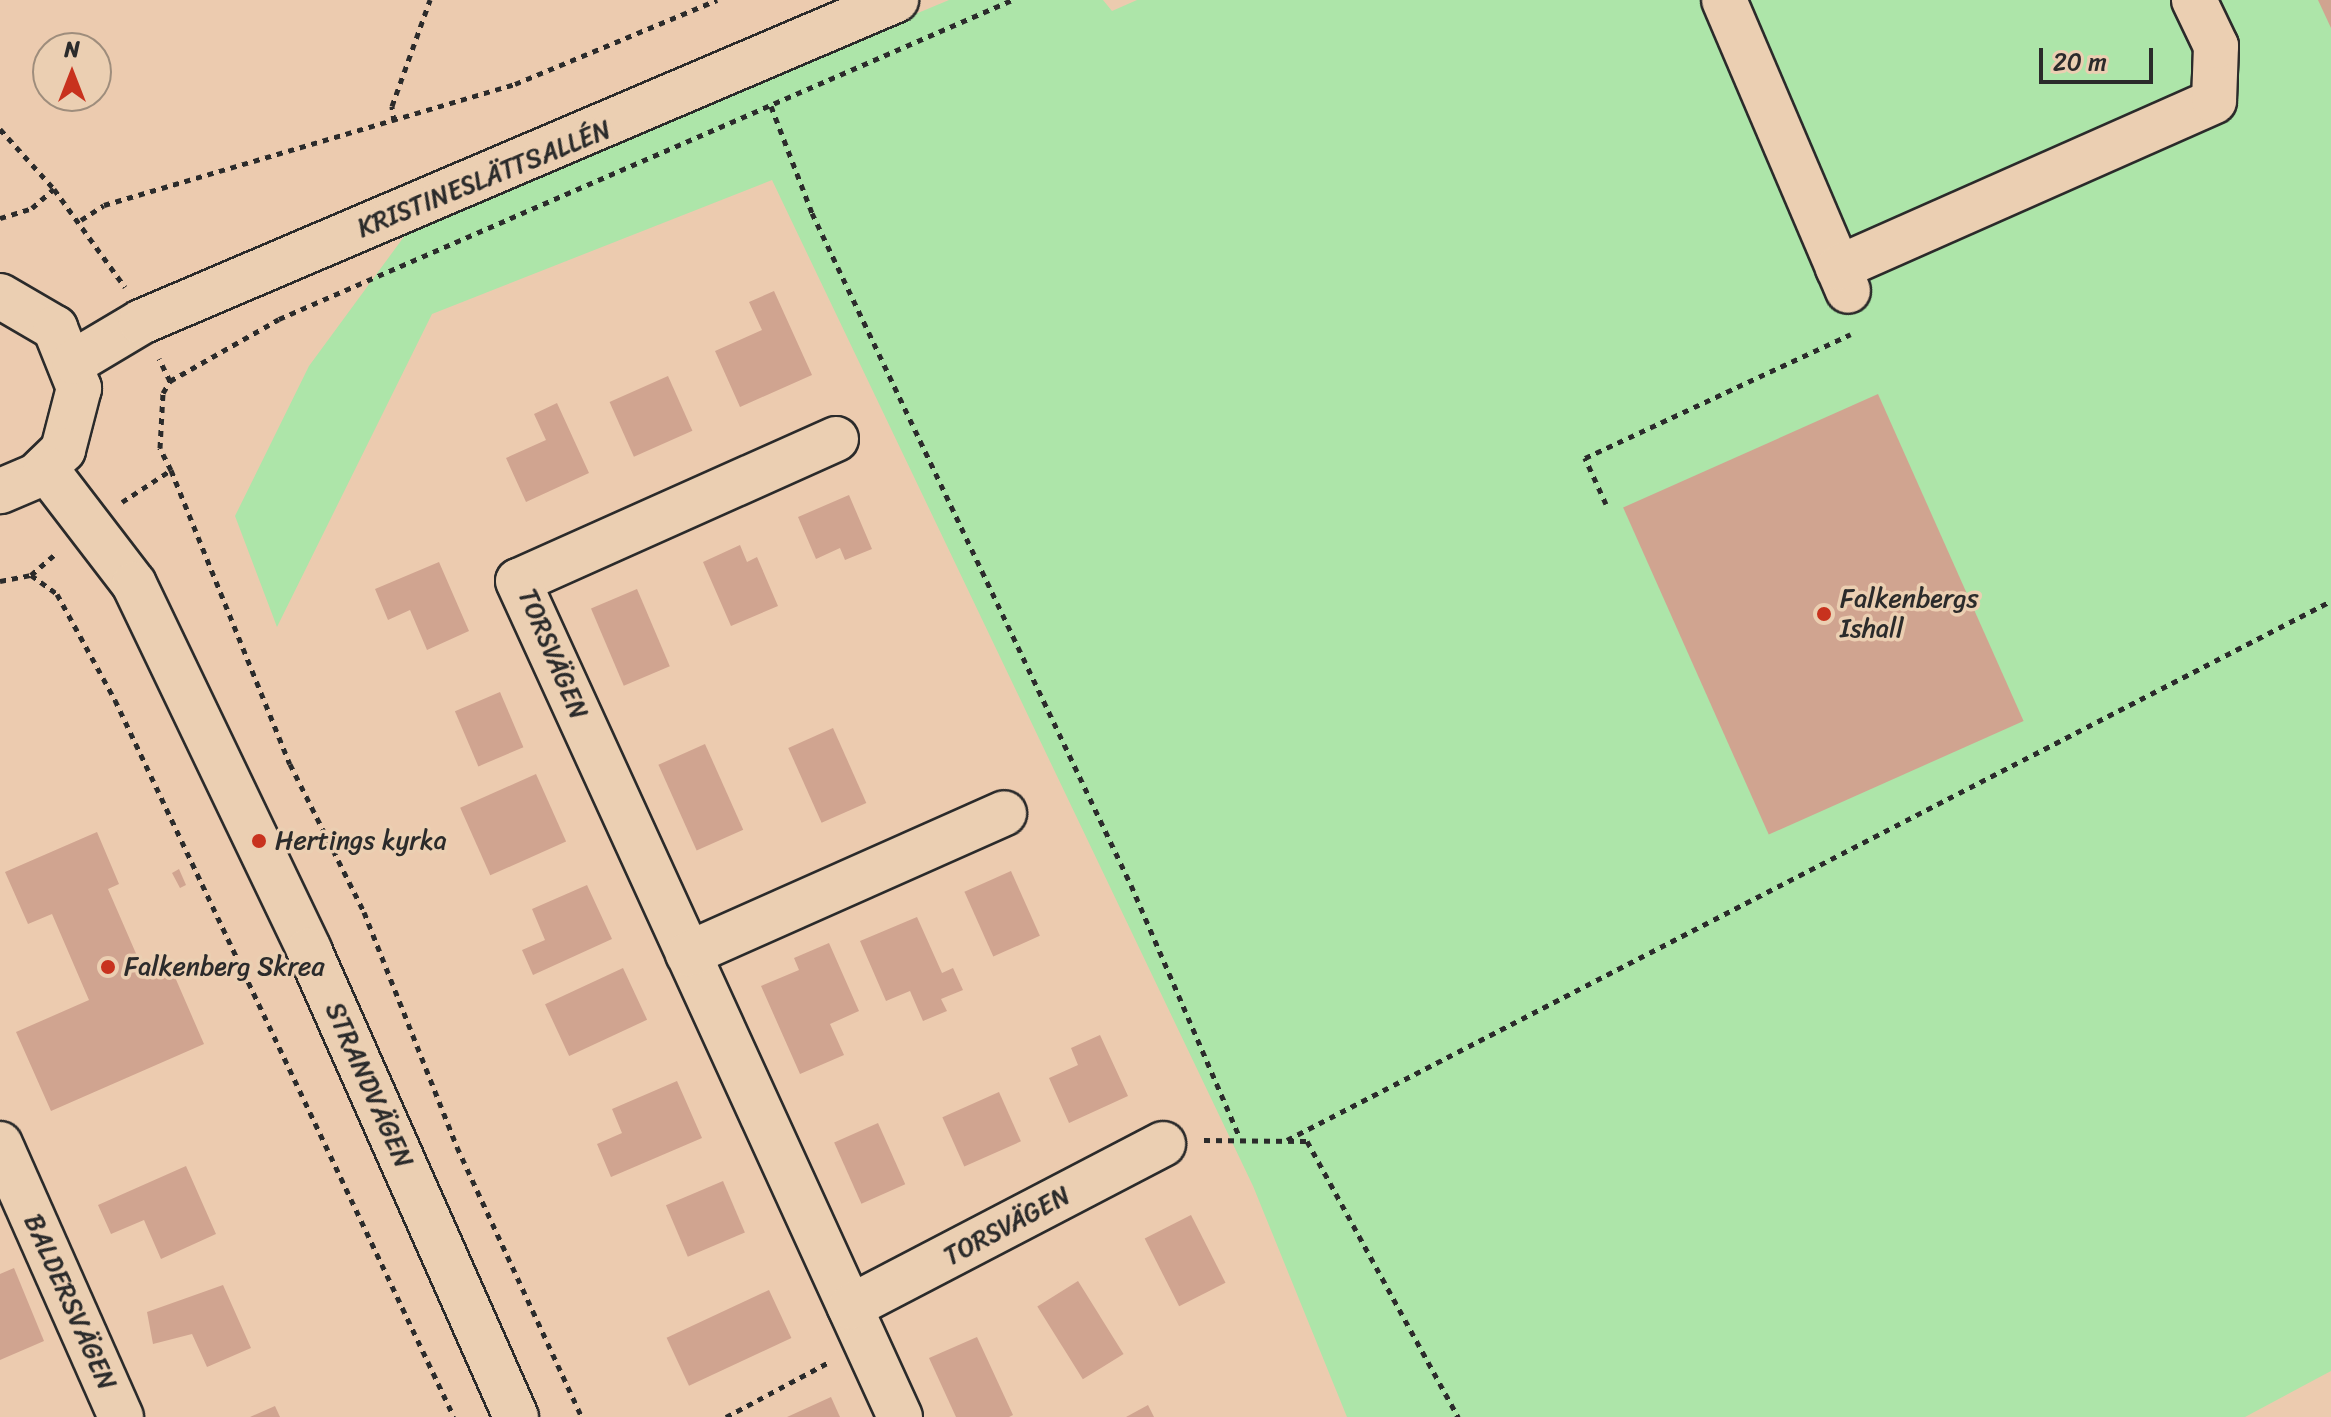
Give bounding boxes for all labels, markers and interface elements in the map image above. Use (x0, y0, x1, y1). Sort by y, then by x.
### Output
text: N (64, 30, 80, 69)
north arrow (32, 32, 112, 112)
scale bar (2043, 32, 2157, 82)
text: 20 m (2053, 41, 2107, 83)
street label: KRISTINESLÄTTSALLÉN (353, 114, 615, 244)
place label: Falkenbergs Ishall (1840, 583, 1978, 644)
street label: TORSVÄGEN (512, 584, 594, 724)
marker: Falkenbergs Ishall (1815, 605, 1833, 623)
place label: Hertings kyrka (275, 825, 447, 857)
marker: Hertings kyrka (250, 832, 268, 850)
place label: Falkenberg Skrea (124, 951, 324, 983)
marker: Falkenberg Skrea (99, 958, 117, 976)
street label: STRANDVÄGEN (319, 998, 419, 1172)
street label: TORSVÄGEN (939, 1180, 1075, 1272)
street label: BALDERSVÄGEN (17, 1209, 123, 1395)

